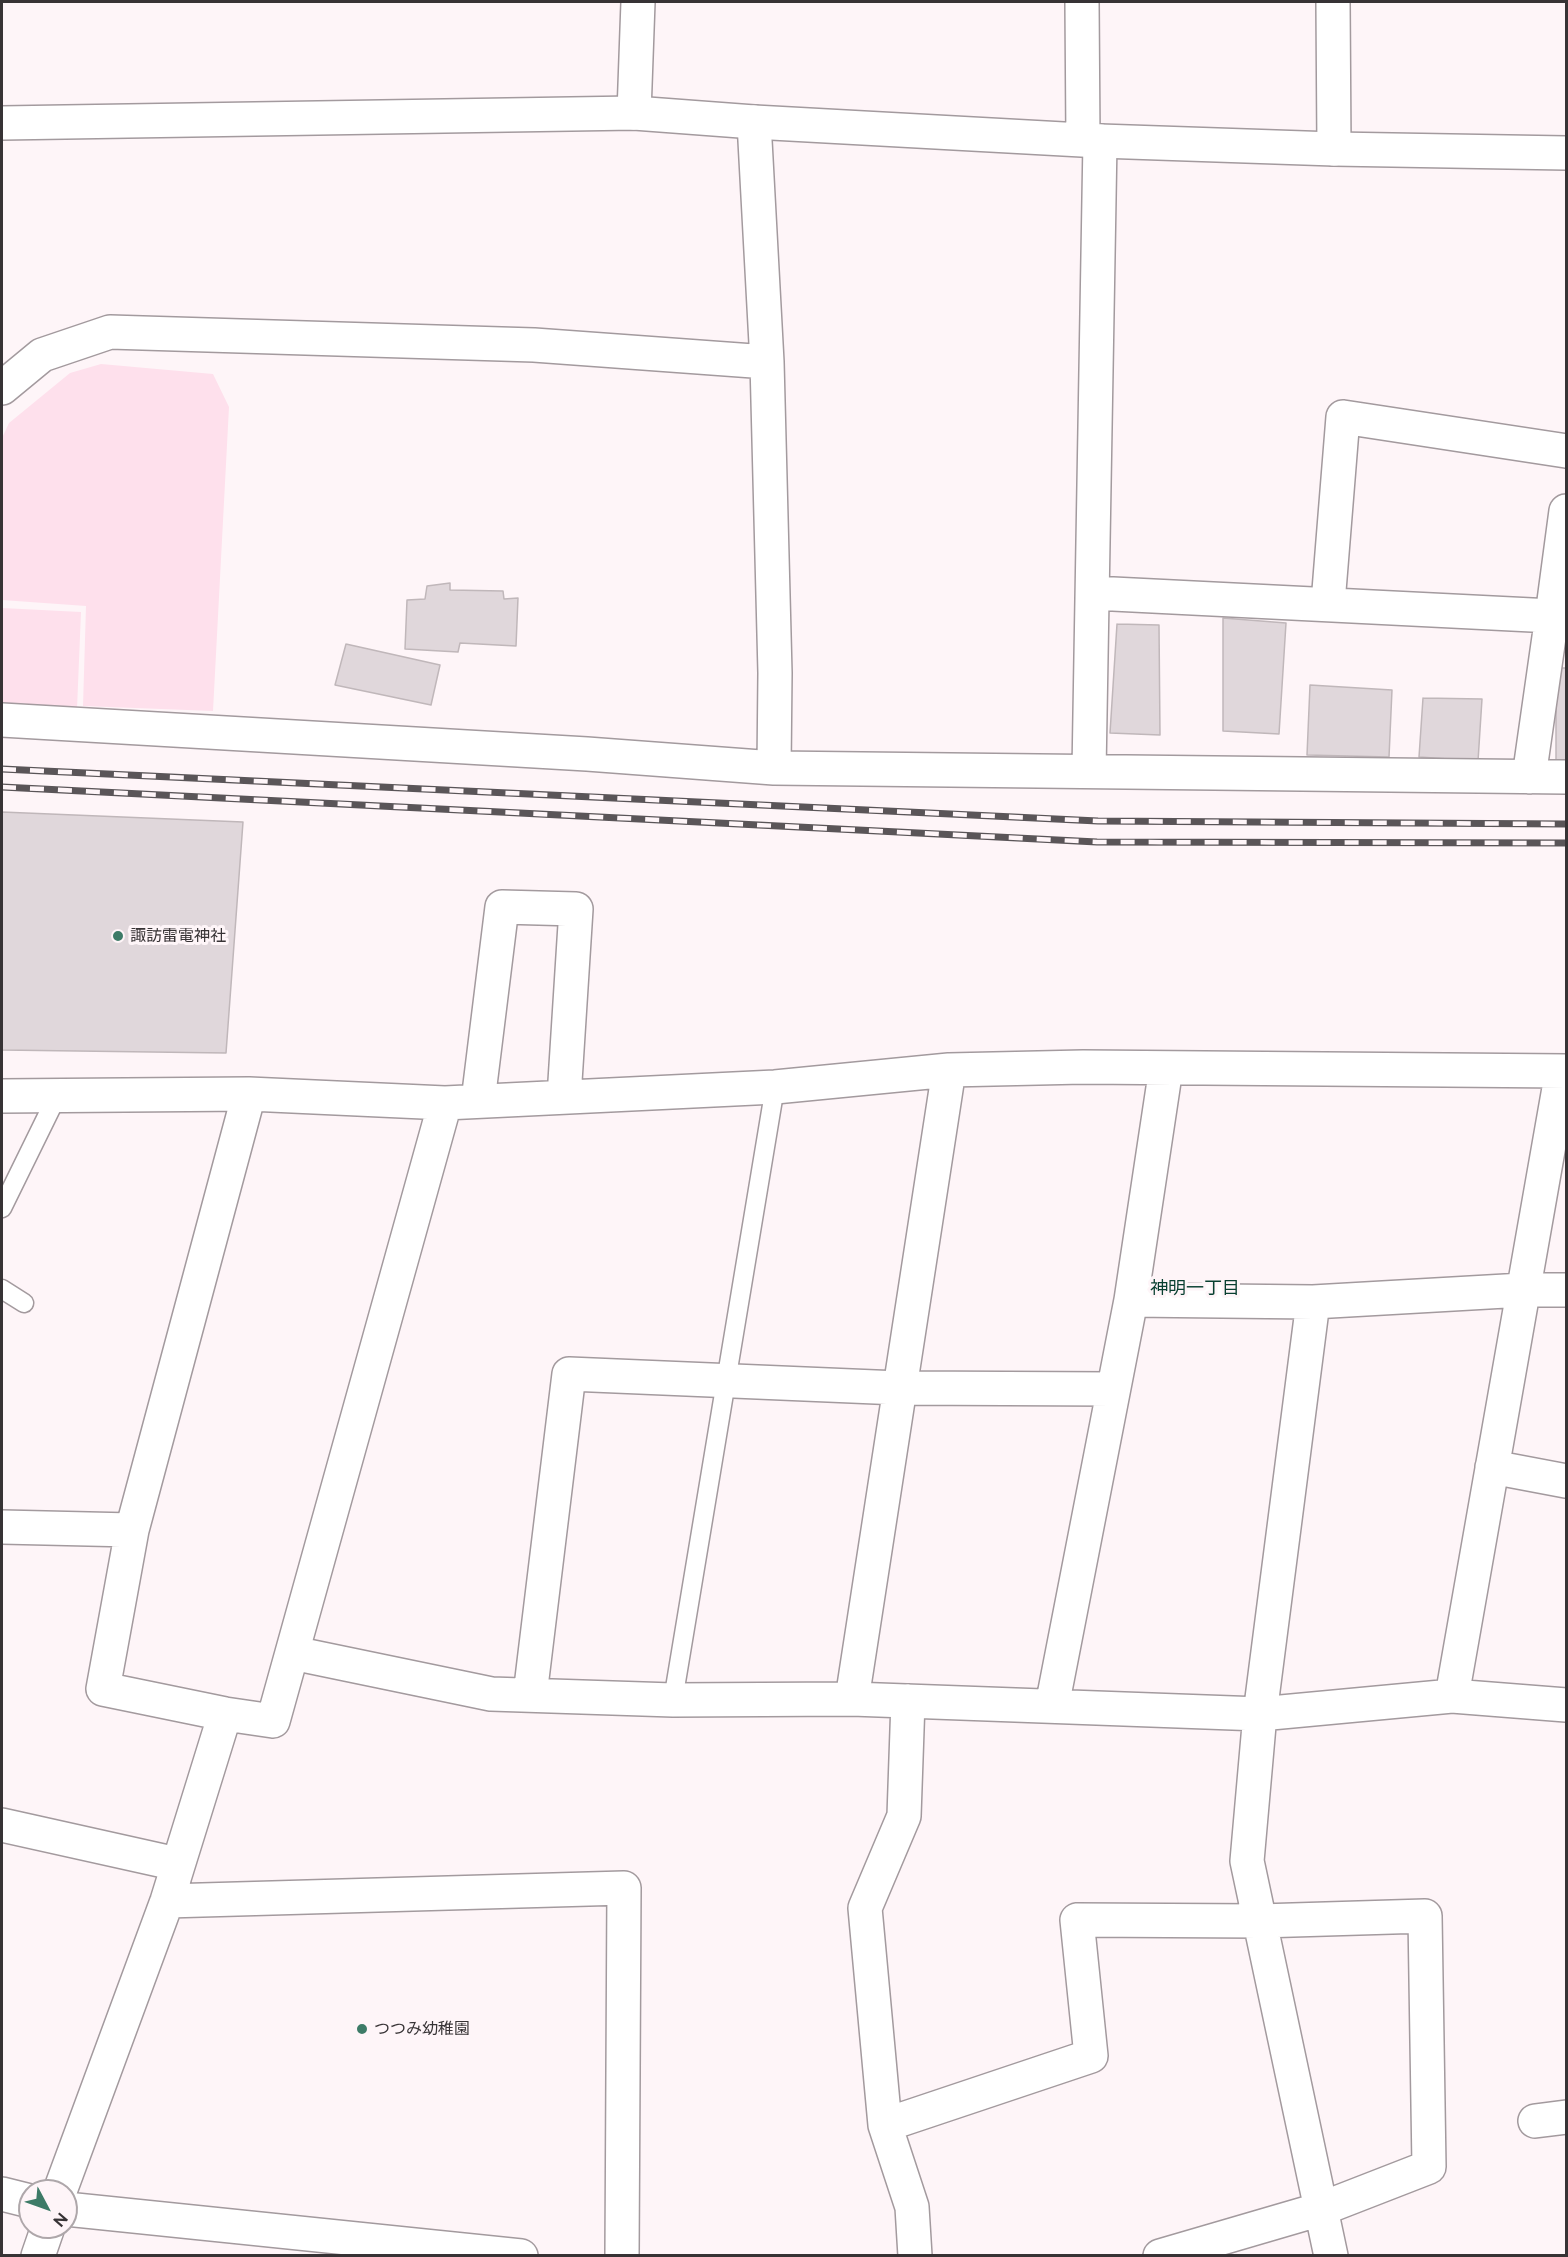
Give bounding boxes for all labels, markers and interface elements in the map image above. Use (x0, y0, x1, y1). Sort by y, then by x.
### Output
place label: 諏訪雷電神社 (130, 926, 226, 946)
marker: 諏訪雷電神社 (111, 929, 125, 943)
district label: 神明一丁目 (1150, 1278, 1240, 1300)
place label: つつみ幼稚園 (374, 2019, 470, 2039)
marker: つつみ幼稚園 (355, 2022, 369, 2036)
north arrow (18, 2179, 78, 2239)
text: N (49, 2209, 72, 2231)

